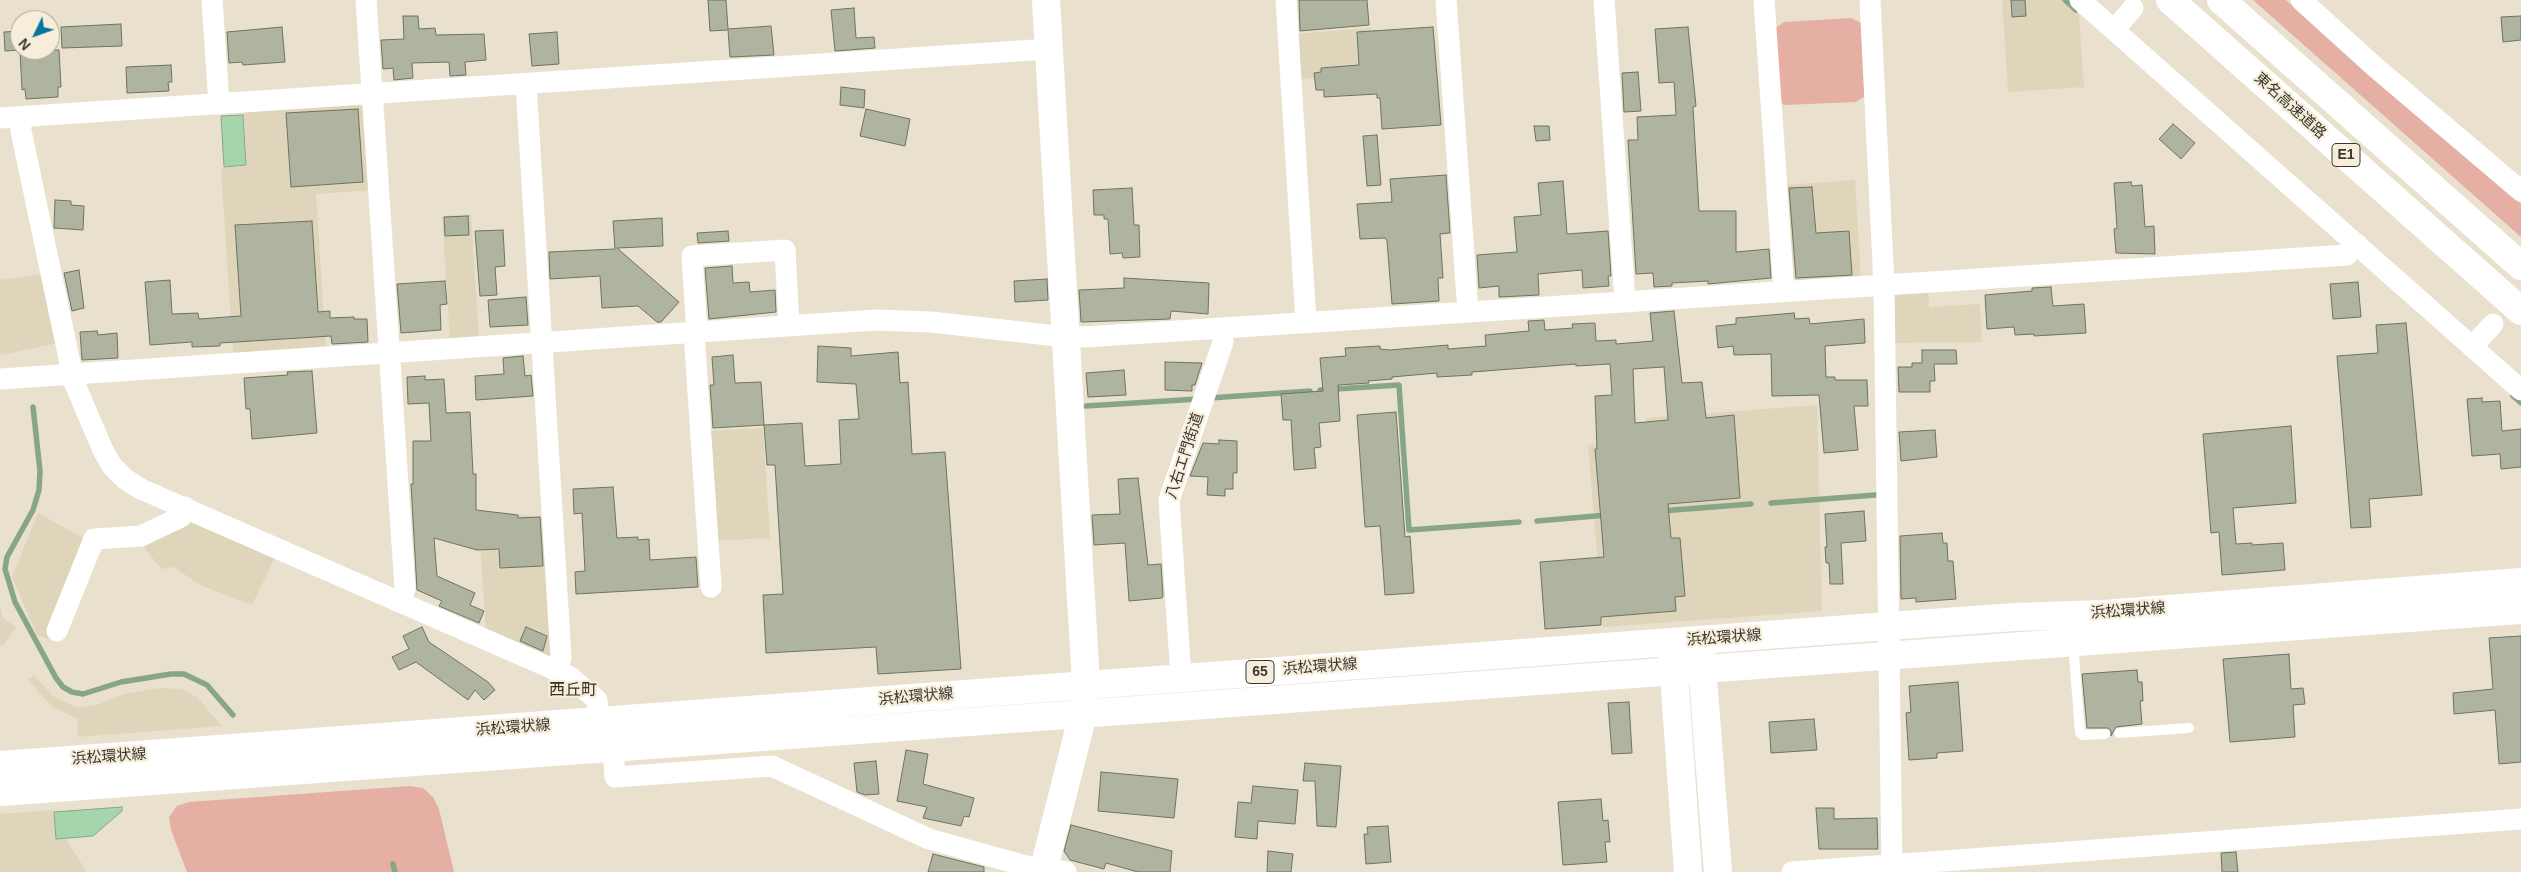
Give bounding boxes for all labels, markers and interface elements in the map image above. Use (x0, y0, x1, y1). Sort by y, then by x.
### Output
north arrow (10, 10, 60, 60)
text: N (15, 35, 34, 53)
street label: 東名高速道路 (2251, 69, 2329, 143)
road number: E1 (2332, 144, 2360, 166)
street label: 八右エ門街道 (1163, 410, 1207, 502)
street label: 浜松環状線 (2090, 599, 2166, 623)
street label: 浜松環状線 (1686, 626, 1762, 650)
street label: 浜松環状線 (1282, 655, 1358, 679)
road number: 65 (1246, 660, 1274, 684)
district label: 西丘町 (549, 681, 597, 701)
street label: 浜松環状線 (878, 685, 954, 709)
street label: 浜松環状線 (475, 716, 551, 740)
street label: 浜松環状線 (71, 745, 147, 769)

